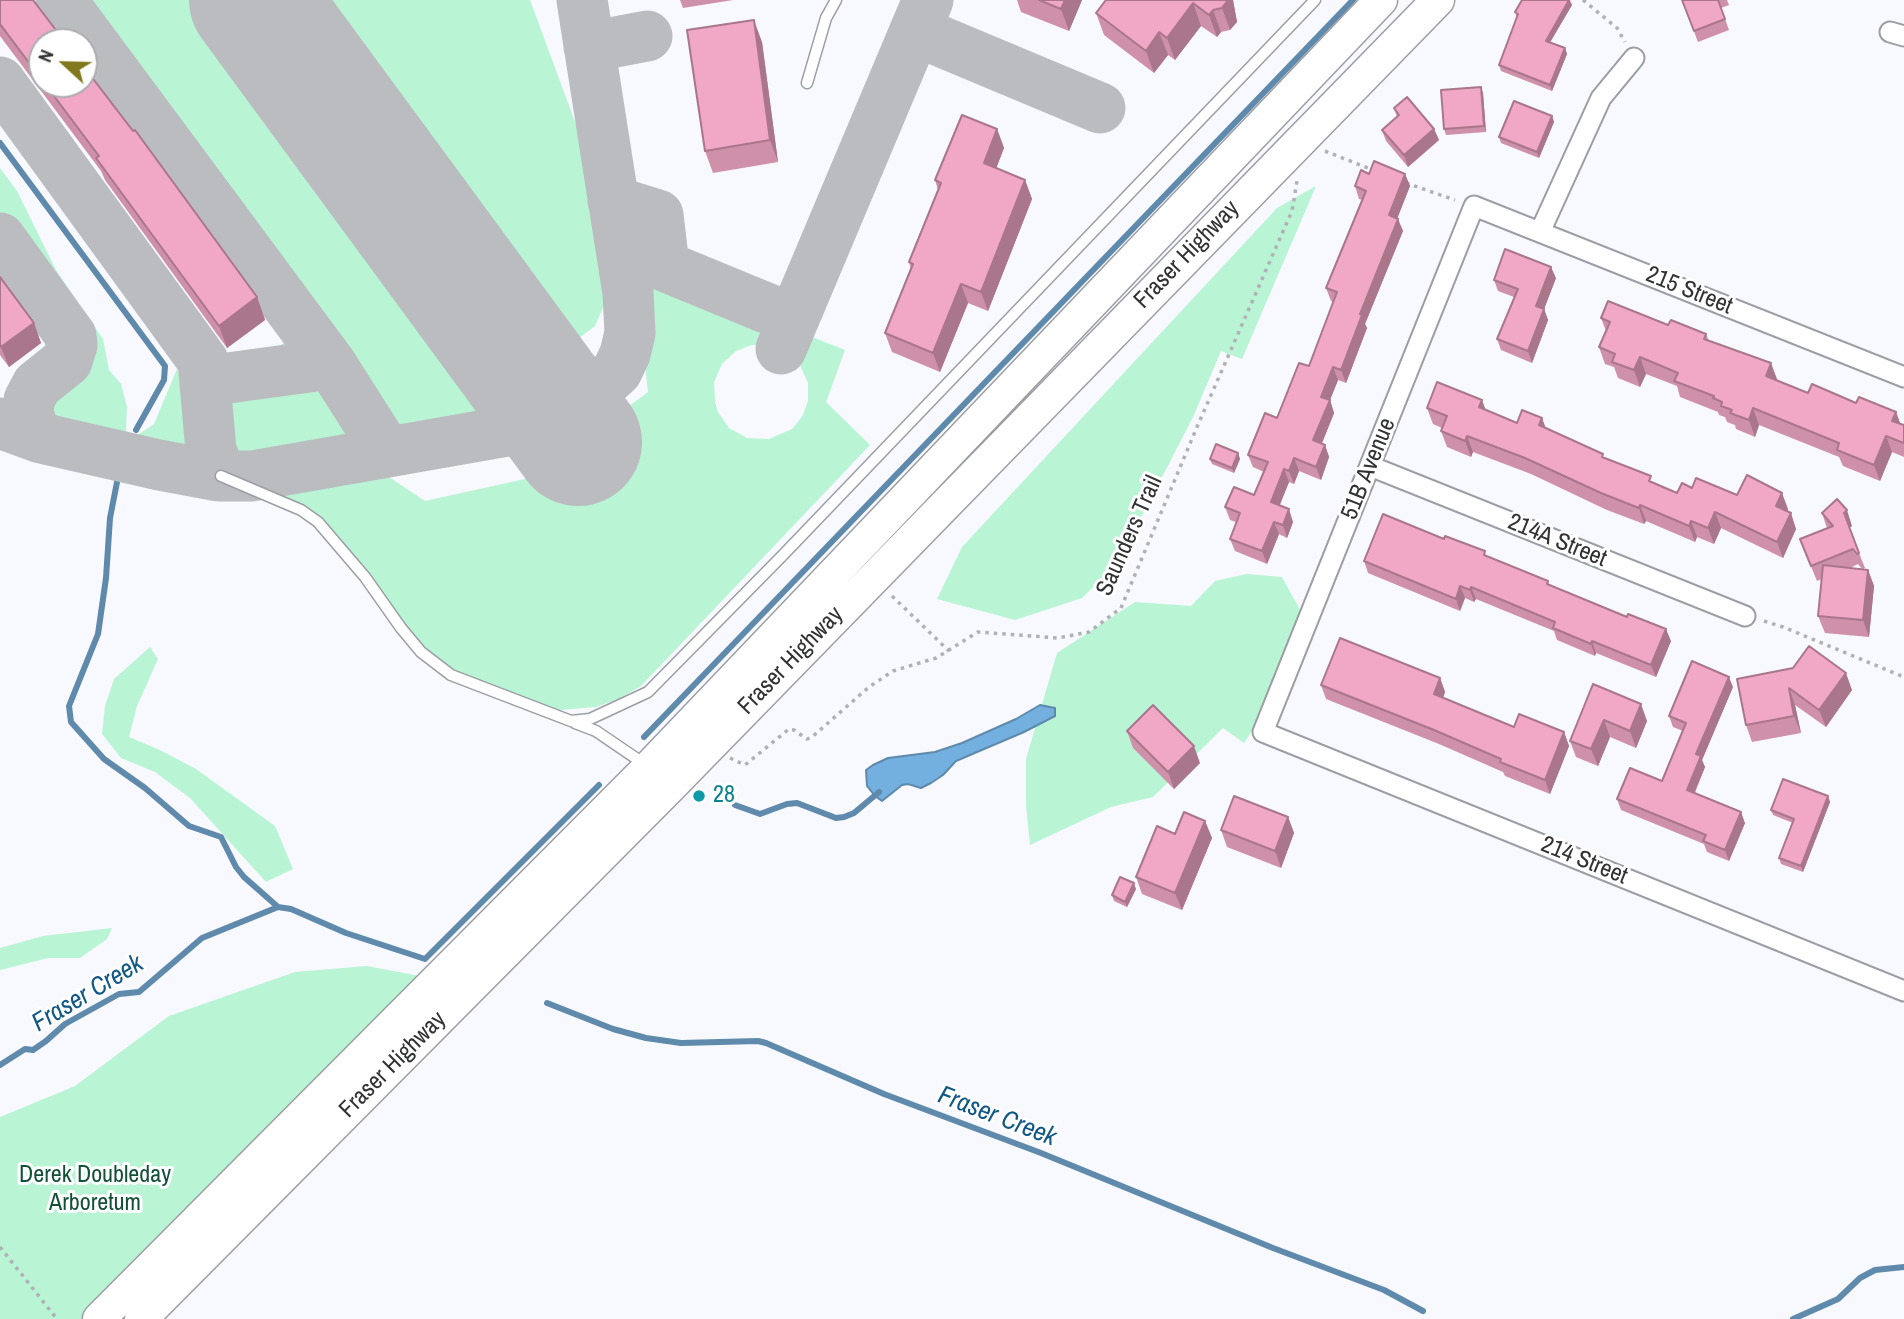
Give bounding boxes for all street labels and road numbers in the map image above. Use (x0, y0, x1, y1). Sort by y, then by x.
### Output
street label: Fraser Highway (1128, 195, 1246, 315)
street label: 215 Street (1642, 261, 1736, 321)
street label: 51B Avenue (1336, 414, 1402, 524)
street label: Saunders Trail (1091, 472, 1169, 600)
street label: 214A Street (1503, 508, 1611, 574)
street label: Fraser Highway (732, 601, 850, 721)
street label: 214 Street (1537, 831, 1631, 891)
street label: Fraser Highway (334, 1006, 452, 1124)

